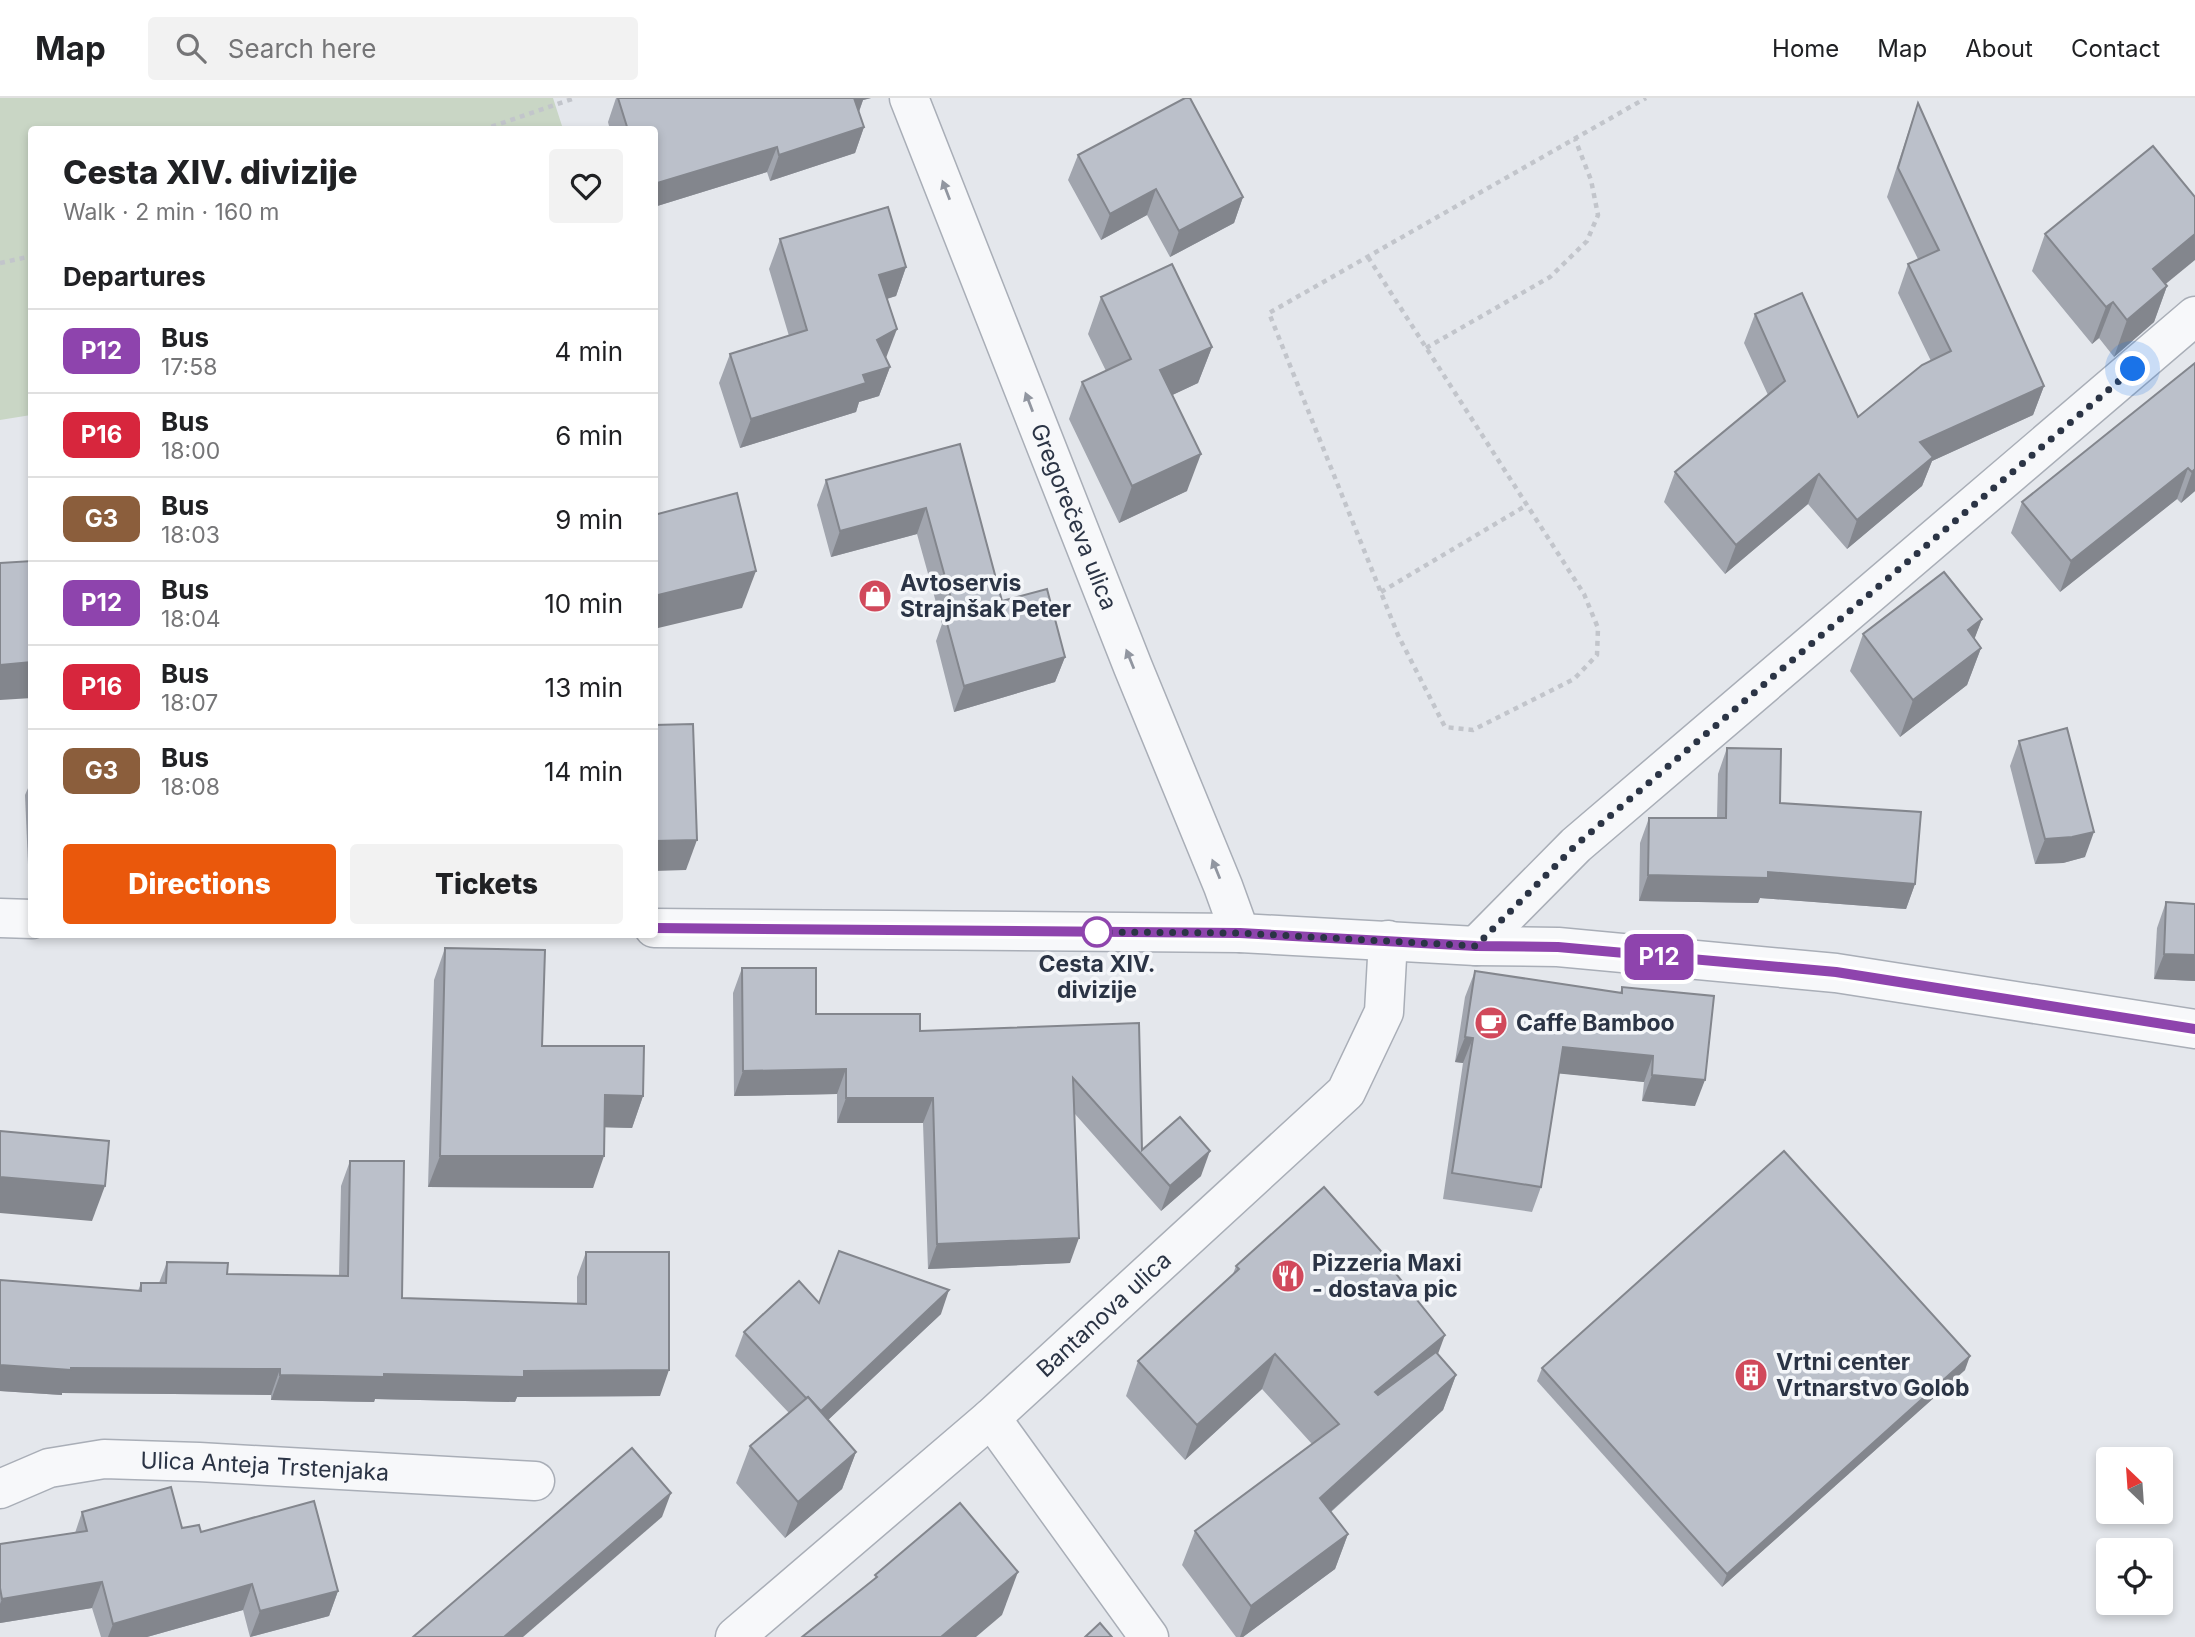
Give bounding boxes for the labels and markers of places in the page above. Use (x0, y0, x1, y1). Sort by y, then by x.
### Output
place label: Avtoservis Strajnšak Peter (900, 569, 1071, 623)
shop icon: Avtoservis Strajnšak Peter (856, 577, 894, 615)
marker: Cesta XIV. divizije (1082, 917, 1112, 947)
place label: Cesta XIV. divizije (1038, 950, 1156, 1004)
cafe icon: Caffe Bamboo (1472, 1004, 1510, 1042)
place label: Caffe Bamboo (1516, 1009, 1675, 1037)
place label: Pizzeria Maxi - dostava pic (1312, 1249, 1462, 1303)
restaurant icon: Pizzeria Maxi - dostava pic (1269, 1257, 1307, 1295)
place label: Vrtni center Vrtnarstvo Golob (1776, 1348, 1969, 1402)
building icon: Vrtni center Vrtnarstvo Golob (1732, 1356, 1770, 1394)

